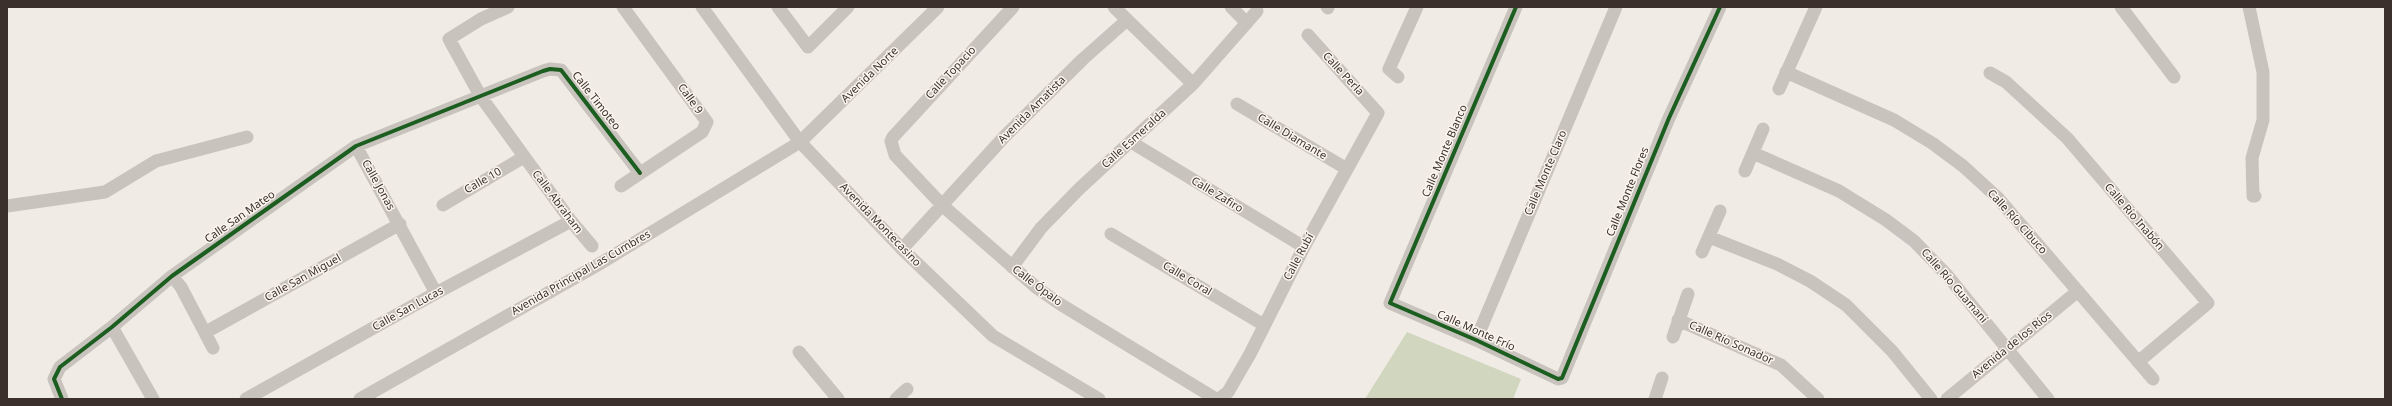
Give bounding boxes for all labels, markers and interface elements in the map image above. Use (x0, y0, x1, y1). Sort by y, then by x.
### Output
street label: Calle Topacio (923, 44, 979, 102)
street label: Avenida Norte (839, 45, 901, 105)
street label: Calle Perla (1320, 50, 1366, 98)
street label: Calle Timoteo (569, 69, 623, 133)
street label: Avenida Amatista (996, 74, 1068, 146)
street label: Calle 9 (675, 81, 705, 117)
street label: Calle Monte Blanco (1420, 103, 1470, 199)
street label: Calle Esmeralda (1099, 107, 1169, 171)
street label: Calle Diamante (1255, 111, 1329, 163)
street label: Calle Monte Claro (1522, 128, 1570, 218)
street label: Calle Monte Flores (1604, 145, 1652, 239)
street label: Calle Jonas (359, 157, 397, 213)
street label: Calle 10 (462, 165, 504, 197)
street label: Calle Abraham (529, 168, 585, 236)
street label: Calle Zafiro (1189, 174, 1245, 216)
street label: Avenida Montecasino (837, 181, 923, 269)
street label: Calle Río Inabón (2101, 181, 2167, 253)
street label: Calle Río Cibuco (1985, 187, 2049, 257)
street label: Calle San Mateo (202, 188, 278, 246)
street label: Avenida Principal Las Cumbres (509, 228, 653, 318)
street label: Calle Rubí (1281, 231, 1317, 283)
street label: Calle Río Guamaní (1918, 246, 1990, 326)
street label: Calle San Miguel (263, 252, 343, 304)
street label: Calle Coral (1160, 259, 1214, 299)
street label: Calle Ópalo (1010, 263, 1064, 309)
street label: Calle San Lucas (370, 284, 446, 334)
street label: Calle Monte Frío (1435, 308, 1517, 354)
street label: Avenida de los Ríos (1969, 309, 2055, 381)
street label: Calle Río Sonador (1687, 319, 1775, 367)

